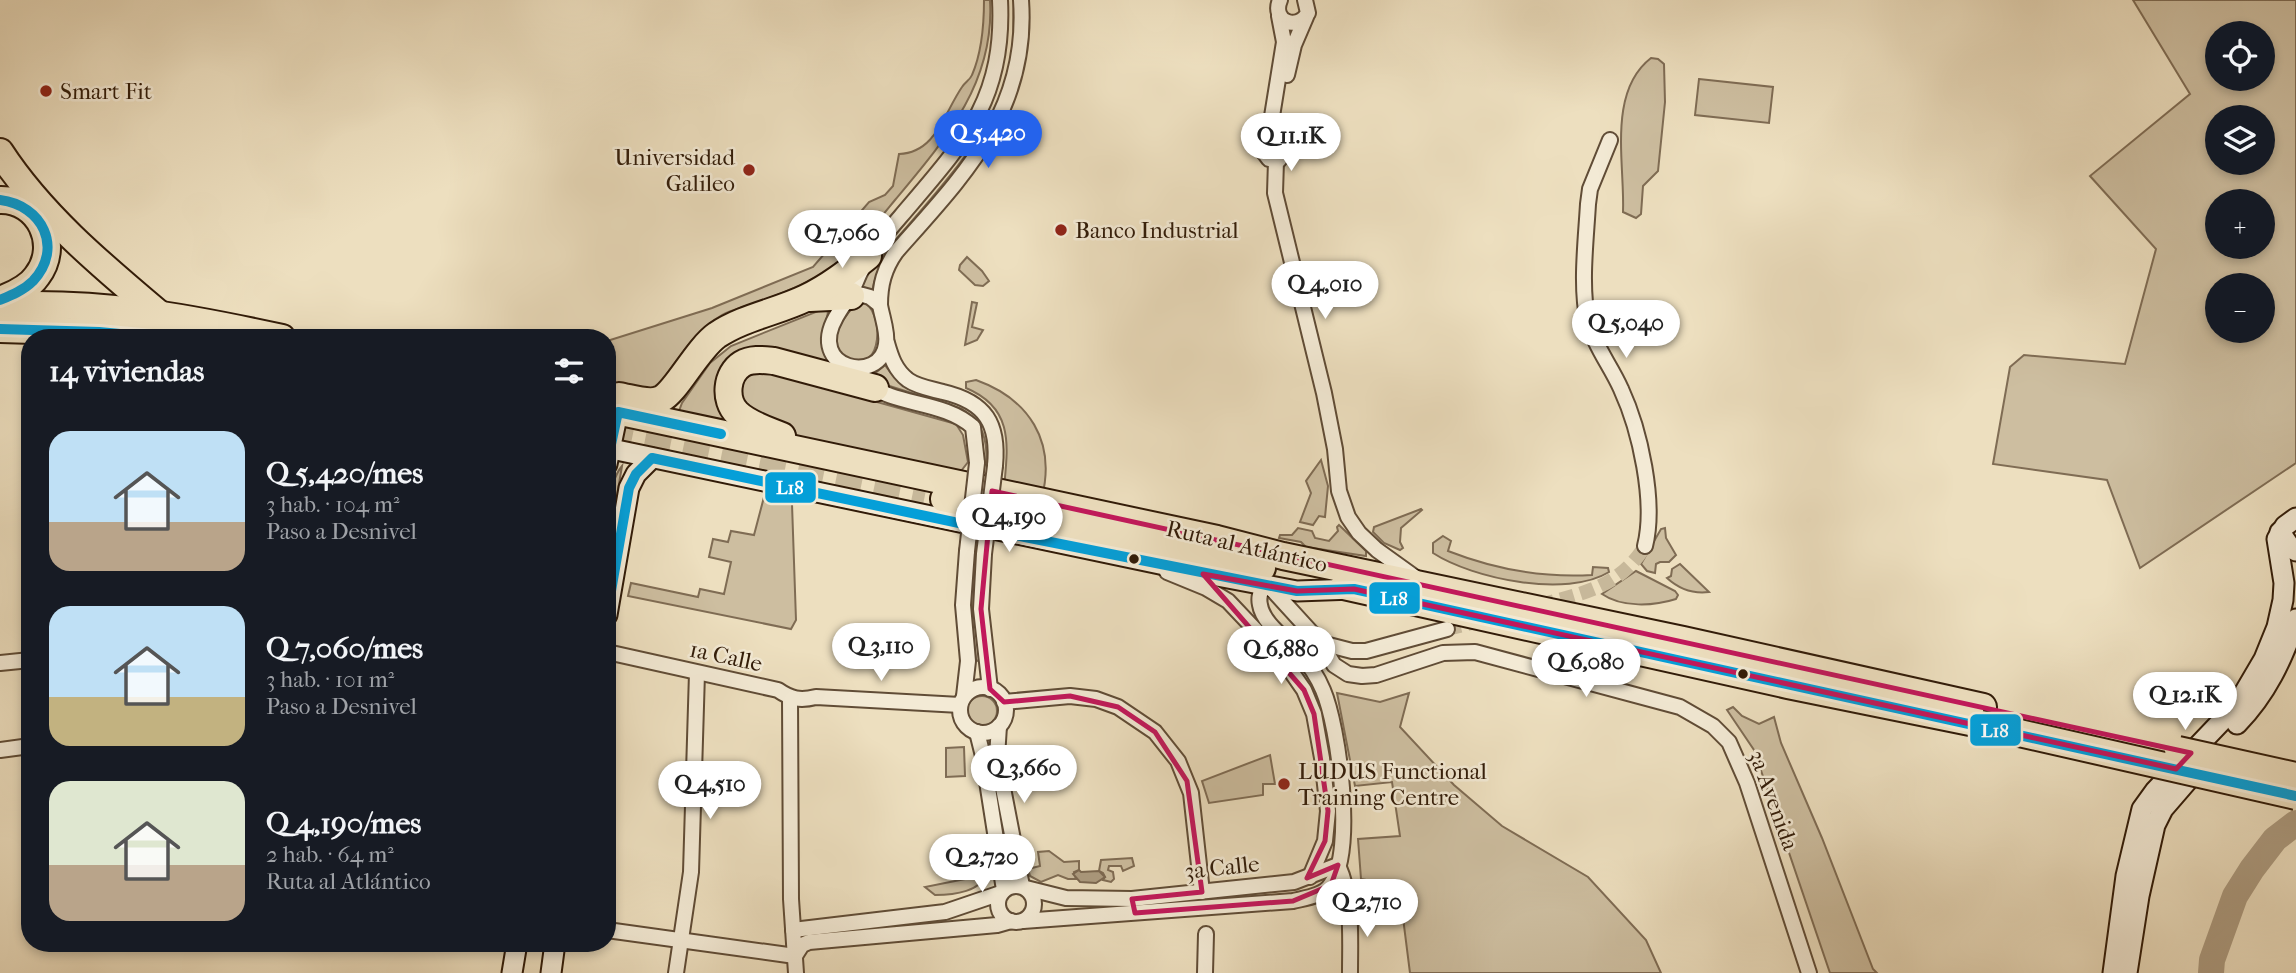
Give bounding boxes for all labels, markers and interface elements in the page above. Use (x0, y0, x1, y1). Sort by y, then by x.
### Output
map controls (2205, 21, 2275, 343)
button: locate (2205, 21, 2275, 91)
place label: Smart Fit (60, 78, 152, 105)
marker: Smart Fit (38, 83, 54, 99)
button: layers (2205, 105, 2275, 175)
pin: Q 5,420 (923, 110, 1053, 170)
pin: Q 11.1K (1226, 114, 1356, 173)
text: Q 5,420 (950, 119, 1026, 146)
text: Q 11.1K (1257, 122, 1325, 149)
place label: Universidad Galileo (614, 144, 735, 197)
marker: Universidad Galileo (741, 162, 757, 178)
button: + (2205, 189, 2275, 259)
pin: Q 7,060 (777, 210, 907, 270)
place label: Banco Industrial (1075, 217, 1239, 244)
text: Q 7,060 (804, 219, 880, 246)
marker: Banco Industrial (1053, 222, 1069, 238)
pin: Q 4,010 (1260, 262, 1390, 321)
text: Q 4,010 (1288, 270, 1362, 297)
button: − (2205, 273, 2275, 343)
pin: Q 5,040 (1561, 300, 1691, 360)
text: Q 5,040 (1588, 309, 1664, 336)
icon: filters (550, 352, 588, 390)
text: 14 viviendas (49, 354, 204, 389)
text: Q 5,420/mes (266, 456, 423, 491)
icon: home (105, 459, 189, 543)
line badge: L18 (764, 471, 817, 504)
text: L18 (776, 477, 804, 499)
text: 3 hab. · 104 m² (266, 491, 400, 518)
pin: Q 4,190 (944, 494, 1074, 554)
text: Q 4,190 (972, 503, 1046, 530)
street label: Ruta al Atlántico (1164, 515, 1330, 578)
text: Paso a Desnivel (266, 518, 417, 545)
unlabelled marker (1127, 552, 1141, 566)
line badge: L18 (1368, 581, 1421, 615)
text: L18 (1380, 588, 1408, 610)
pin: Q 3,110 (816, 624, 946, 683)
pin: Q 6,880 (1216, 626, 1346, 686)
text: Q 7,060/mes (266, 631, 423, 666)
text: Q 3,110 (848, 632, 914, 659)
icon: home (105, 634, 189, 718)
text: Q 6,880 (1243, 635, 1319, 662)
street label: 1a Calle (687, 636, 765, 677)
pin: Q 6,080 (1521, 640, 1651, 699)
text: Q 6,080 (1548, 648, 1624, 675)
text: 3 hab. · 101 m² (266, 666, 394, 693)
unlabelled marker (1736, 667, 1750, 681)
pin: Q 12.1K (2120, 672, 2250, 732)
text: Q 12.1K (2149, 681, 2221, 708)
text: Paso a Desnivel (266, 693, 417, 720)
line badge: L18 (1969, 713, 2022, 747)
text: L18 (1981, 720, 2009, 742)
pin: Q 3,660 (959, 746, 1089, 805)
street label: 3a Avenida (1743, 746, 1804, 854)
text: Q 3,660 (987, 754, 1061, 781)
place label: LUDUS Functional Training Centre (1298, 758, 1487, 811)
pin: Q 4,510 (645, 762, 775, 821)
text: Q 4,510 (674, 770, 746, 797)
marker: LUDUS Functional Training Centre (1276, 776, 1292, 792)
text: Q 4,190/mes (266, 806, 421, 841)
icon: home (105, 809, 189, 893)
pin: Q 2,720 (917, 834, 1047, 894)
text: 2 hab. · 64 m² (266, 841, 394, 868)
text: Q 2,720 (945, 843, 1019, 870)
street label: 3a Calle (1183, 850, 1261, 885)
text: Ruta al Atlántico (266, 868, 431, 895)
pin: Q 2,710 (1302, 880, 1432, 939)
text: Q 2,710 (1332, 888, 1402, 915)

